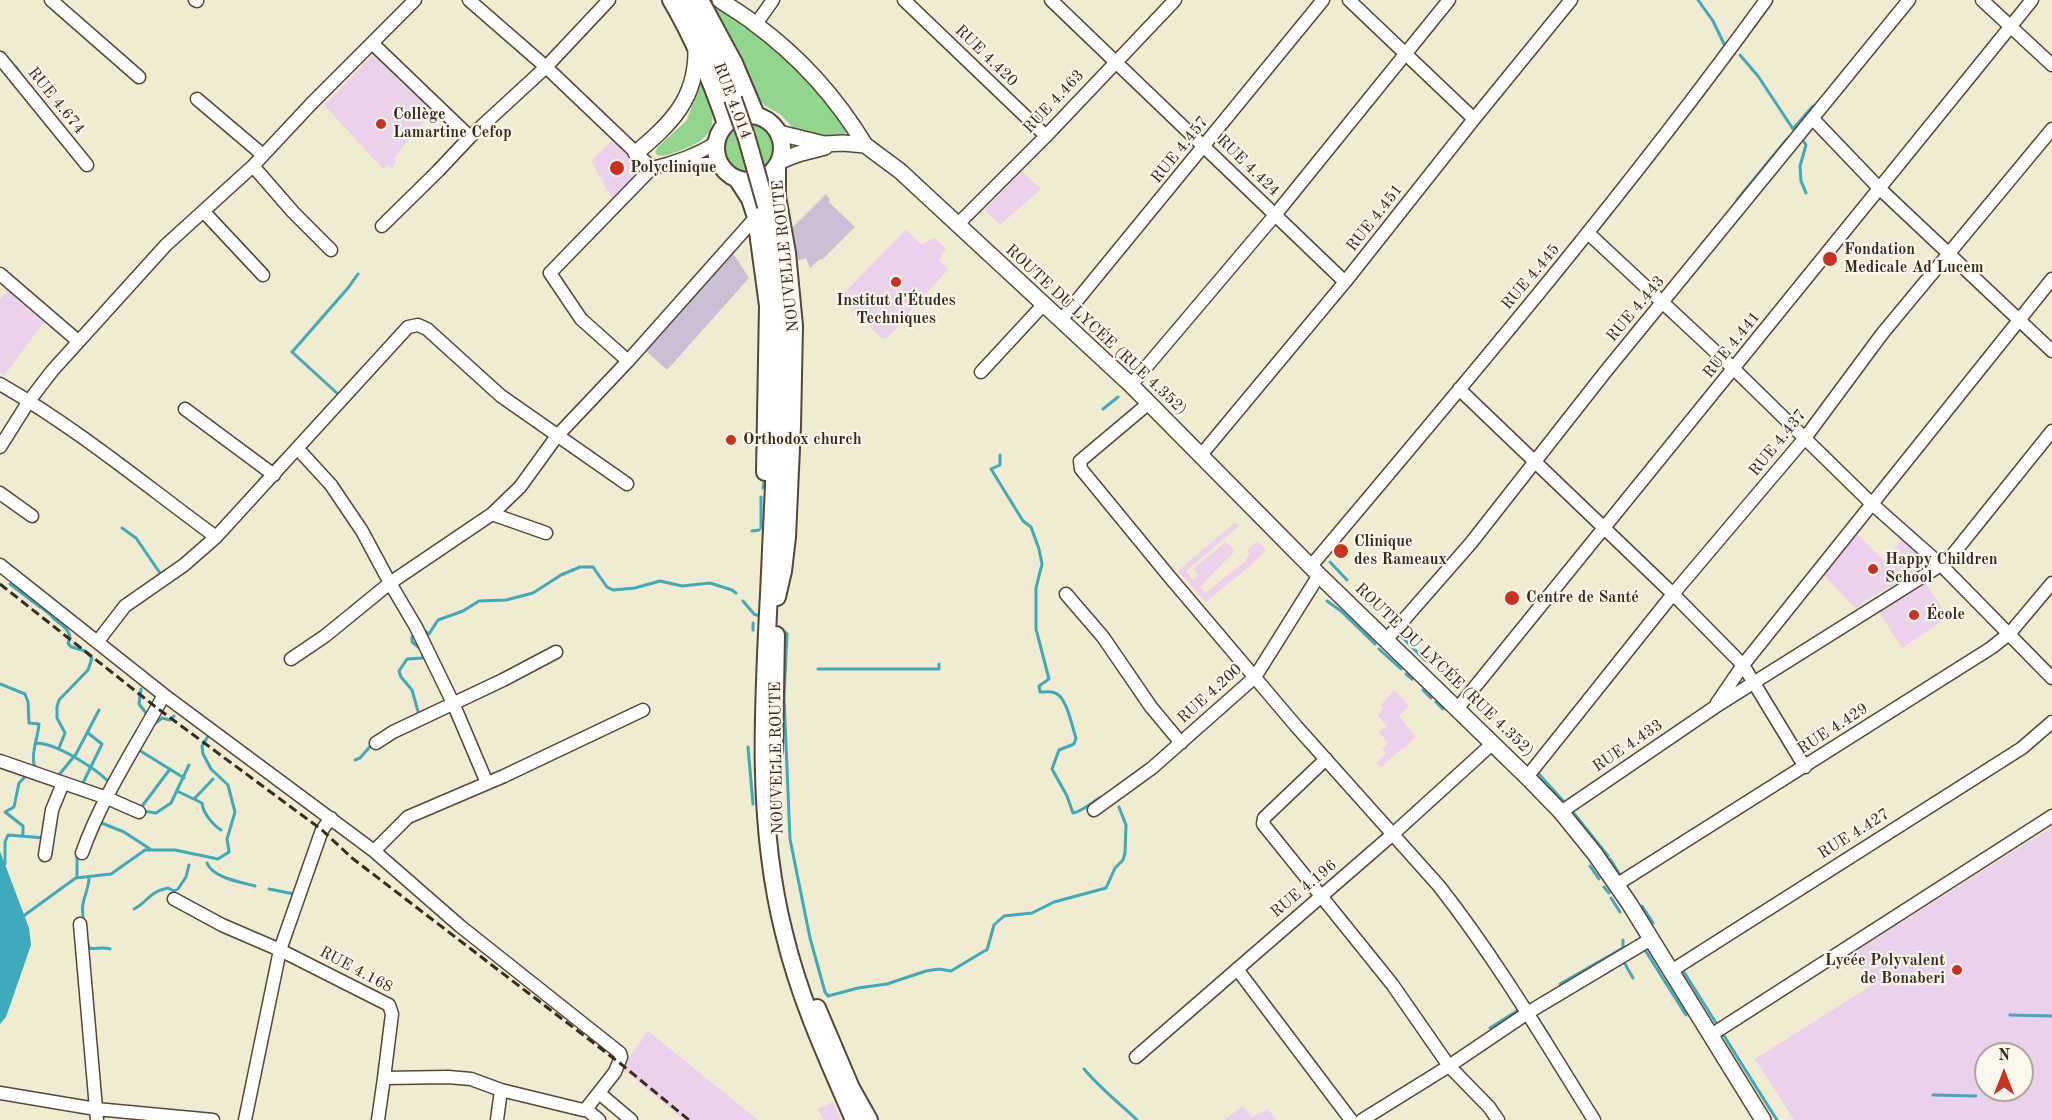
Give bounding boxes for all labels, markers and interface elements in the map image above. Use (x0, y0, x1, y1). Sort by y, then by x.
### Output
street label: RUE 4.420 (950, 21, 1022, 91)
street label: RUE 4.014 (709, 60, 755, 142)
street label: RUE 4.674 (23, 64, 89, 138)
street label: RUE 4.463 (1020, 66, 1088, 138)
place label: Collège Lamartine Cefop (393, 105, 512, 143)
street label: RUE 4.457 (1147, 113, 1213, 187)
marker: Collège Lamartine Cefop (374, 117, 388, 131)
street label: RUE 4.424 (1212, 131, 1284, 201)
place label: Polyclinique (630, 158, 717, 178)
marker: Polyclinique (608, 159, 626, 177)
street label: NOUVELLE ROUTE (768, 179, 804, 333)
street label: RUE 4.451 (1343, 180, 1407, 256)
street label: RUE 4.445 (1498, 240, 1564, 314)
place label: Fondation Medicale Ad Lucem (1844, 240, 1984, 278)
street label: ROUTE DU LYCÉE (RUE 4.352) (1001, 241, 1191, 419)
marker: Fondation Medicale Ad Lucem (1821, 250, 1839, 268)
street label: RUE 4.443 (1603, 272, 1669, 346)
marker: Institut d'Études Techniques (889, 275, 903, 289)
place label: Institut d'Études Techniques (836, 291, 956, 329)
street label: RUE 4.441 (1699, 308, 1765, 382)
street label: RUE 4.437 (1745, 406, 1811, 480)
place label: Orthodox church (743, 430, 862, 450)
marker: Orthodox church (724, 433, 738, 447)
place label: Clinique des Rameaux (1354, 532, 1447, 570)
marker: Clinique des Rameaux (1332, 542, 1350, 560)
place label: Happy Children School (1885, 550, 1998, 588)
marker: Happy Children School (1866, 562, 1880, 576)
street label: ROUTE DU LYCÉE (RUE 4.352) (1350, 579, 1538, 761)
place label: Centre de Santé (1526, 588, 1639, 608)
marker: Centre de Santé (1503, 589, 1521, 607)
place label: École (1926, 605, 1965, 625)
marker: École (1907, 608, 1921, 622)
street label: RUE 4.200 (1174, 660, 1246, 728)
street label: NOUVELLE ROUTE (766, 681, 788, 835)
street label: RUE 4.429 (1794, 699, 1872, 759)
street label: RUE 4.433 (1589, 716, 1667, 776)
street label: RUE 4.427 (1815, 805, 1893, 863)
street label: RUE 4.196 (1267, 856, 1341, 922)
street label: RUE 4.168 (316, 943, 396, 997)
place label: Lycée Polyvalent de Bonaberi (1825, 951, 1945, 989)
marker: Lycée Polyvalent de Bonaberi (1950, 963, 1964, 977)
north arrow (1974, 1042, 2034, 1102)
text: N (1998, 1048, 2010, 1064)

